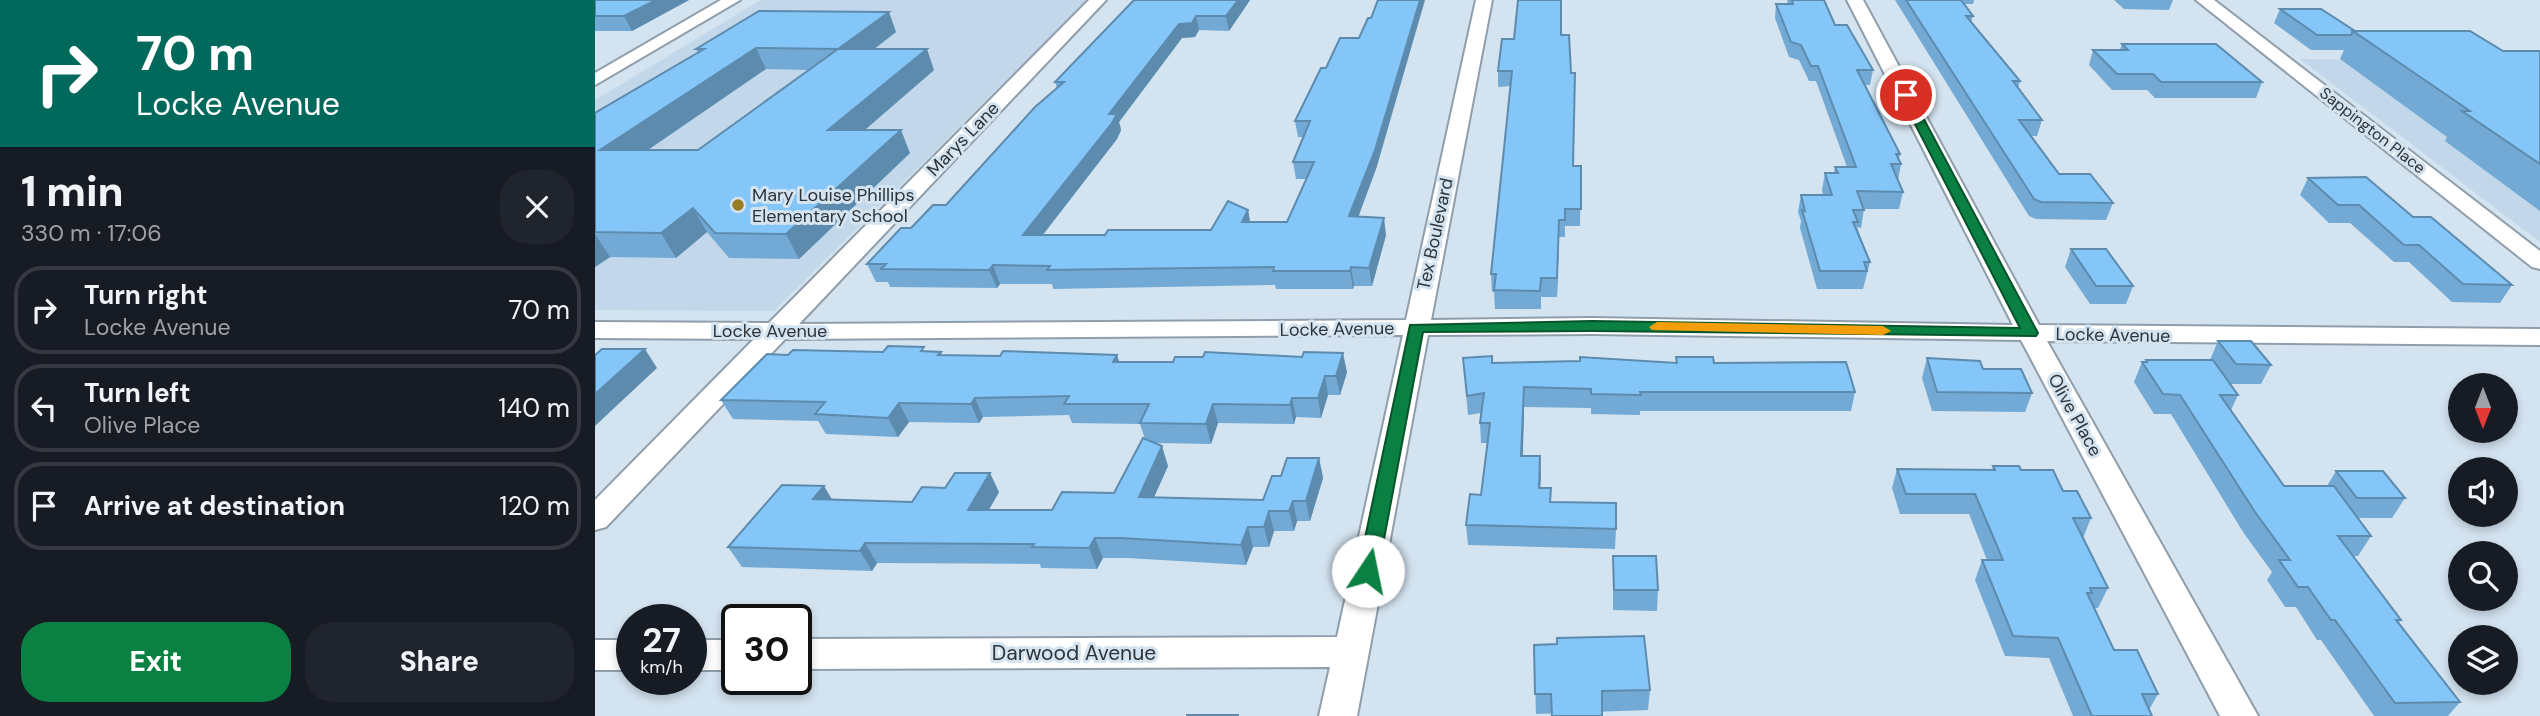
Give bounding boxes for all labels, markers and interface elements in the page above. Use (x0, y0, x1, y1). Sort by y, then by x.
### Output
text: 70 m (136, 21, 254, 85)
icon: right (21, 28, 112, 119)
pin (1876, 65, 1936, 125)
icon: arrive (1887, 76, 1925, 114)
street label: Sappington Place (2315, 82, 2430, 178)
text: Locke Avenue (136, 83, 340, 125)
street label: Marys Lane (921, 97, 1005, 181)
text: 1 min (21, 164, 124, 219)
button: close (500, 170, 574, 244)
street label: Tex Boulevard (1411, 176, 1459, 292)
place label: Mary Louise Phillips Elementary School (752, 183, 915, 228)
marker: Mary Louise Phillips Elementary School (730, 197, 746, 213)
text: 330 m · 17:06 (21, 218, 162, 248)
text: Turn right (84, 278, 208, 312)
icon: right (25, 291, 63, 329)
text: 70 m (509, 293, 570, 327)
text: Locke Avenue (84, 312, 231, 342)
street label: Locke Avenue (1279, 316, 1395, 342)
street label: Locke Avenue (713, 319, 827, 343)
street label: Locke Avenue (2055, 322, 2171, 348)
street label: Olive Place (2042, 369, 2108, 461)
north arrow (2448, 373, 2518, 443)
map controls (2448, 373, 2518, 695)
text: Turn left (84, 376, 191, 410)
icon: left (25, 389, 63, 427)
text: 140 m (498, 391, 570, 425)
text: Olive Place (84, 410, 200, 440)
button: sound (2448, 457, 2518, 527)
icon: arrive (25, 487, 63, 525)
text: Arrive at destination (84, 489, 345, 523)
text: 120 m (499, 489, 570, 523)
position arrow (1331, 534, 1405, 608)
button: search (2448, 541, 2518, 611)
speed limit sign: 30 (721, 604, 812, 695)
text: 27 (642, 617, 681, 663)
button: Exit (21, 622, 291, 702)
button: Share (305, 622, 574, 702)
button: layers (2448, 625, 2518, 695)
street label: Darwood Avenue (992, 639, 1156, 667)
text: km/h (640, 655, 683, 679)

